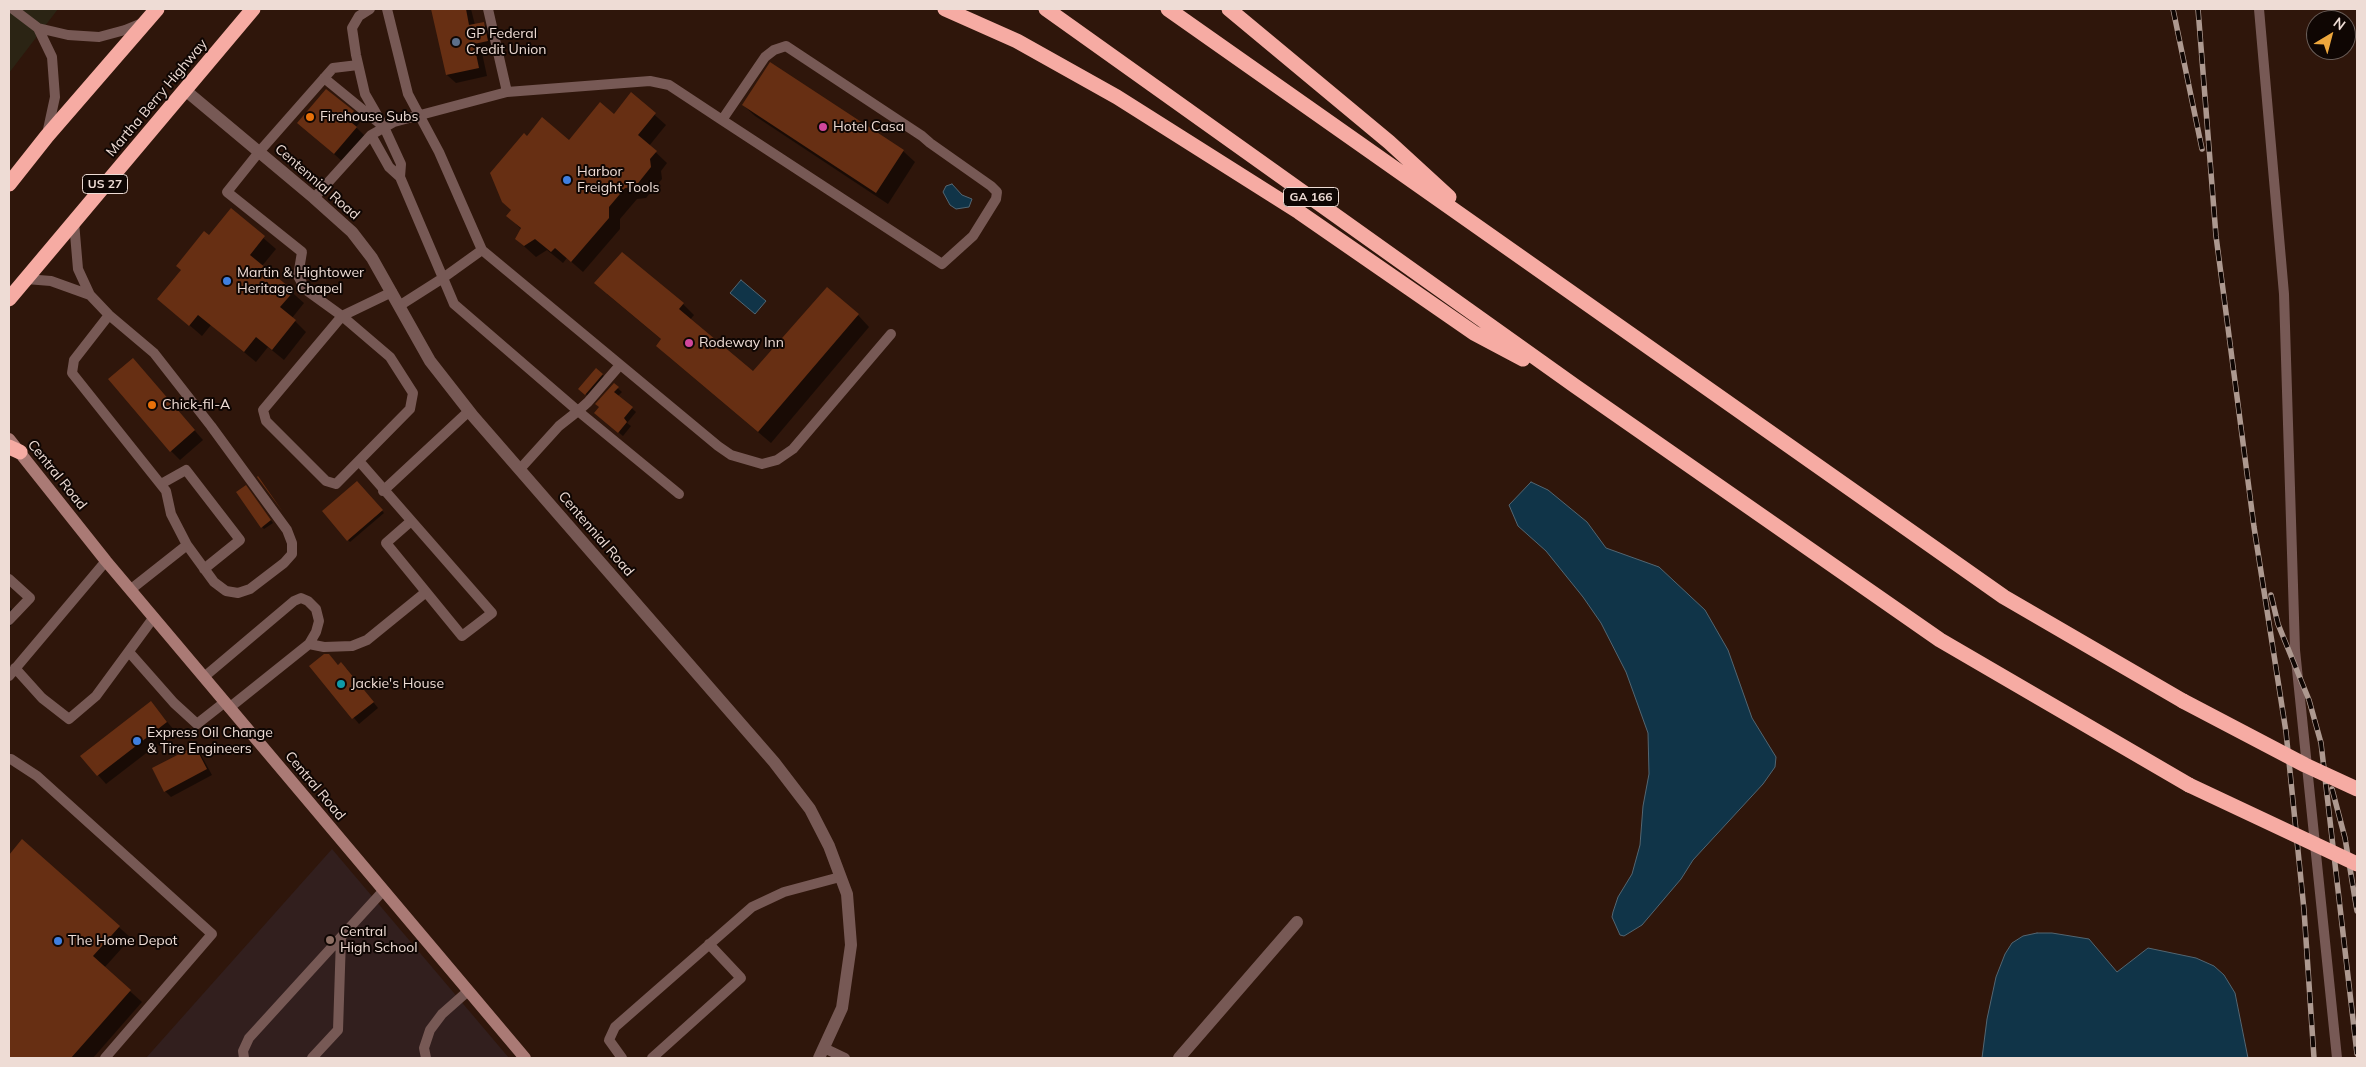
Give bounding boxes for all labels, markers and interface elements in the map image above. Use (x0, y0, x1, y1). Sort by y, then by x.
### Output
north arrow (2306, 10, 2356, 60)
text: N (2330, 13, 2349, 34)
place label: GP Federal Credit Union (466, 26, 546, 58)
street label: Martha Berry Highway (103, 36, 211, 160)
marker: GP Federal Credit Union (450, 36, 462, 48)
place label: Firehouse Subs (320, 109, 418, 125)
marker: Firehouse Subs (304, 111, 316, 123)
place label: Hotel Casa (833, 119, 904, 135)
marker: Hotel Casa (817, 121, 829, 133)
street label: Centennial Road (271, 141, 363, 223)
place label: Harbor Freight Tools (577, 164, 660, 196)
road number: US 27 (82, 174, 128, 193)
marker: Harbor Freight Tools (561, 174, 573, 186)
road number: GA 166 (1284, 188, 1338, 206)
place label: Martin & Hightower Heritage Chapel (237, 265, 364, 298)
marker: Martin & Hightower Heritage Chapel (221, 275, 233, 287)
place label: Rodeway Inn (699, 335, 784, 351)
marker: Rodeway Inn (683, 337, 695, 349)
place label: Chick-fil-A (162, 397, 230, 413)
marker: Chick-fil-A (146, 399, 158, 411)
street label: Central Road (24, 437, 90, 513)
street label: Centennial Road (555, 488, 637, 580)
place label: Jackie's House (351, 676, 444, 692)
marker: Jackie's House (335, 678, 347, 690)
place label: Express Oil Change & Tire Engineers (147, 725, 273, 758)
marker: Express Oil Change & Tire Engineers (131, 735, 143, 747)
street label: Central Road (281, 748, 349, 824)
place label: Central High School (340, 924, 418, 956)
place label: The Home Depot (68, 933, 178, 949)
marker: Central High School (324, 934, 336, 946)
marker: The Home Depot (52, 935, 64, 947)

